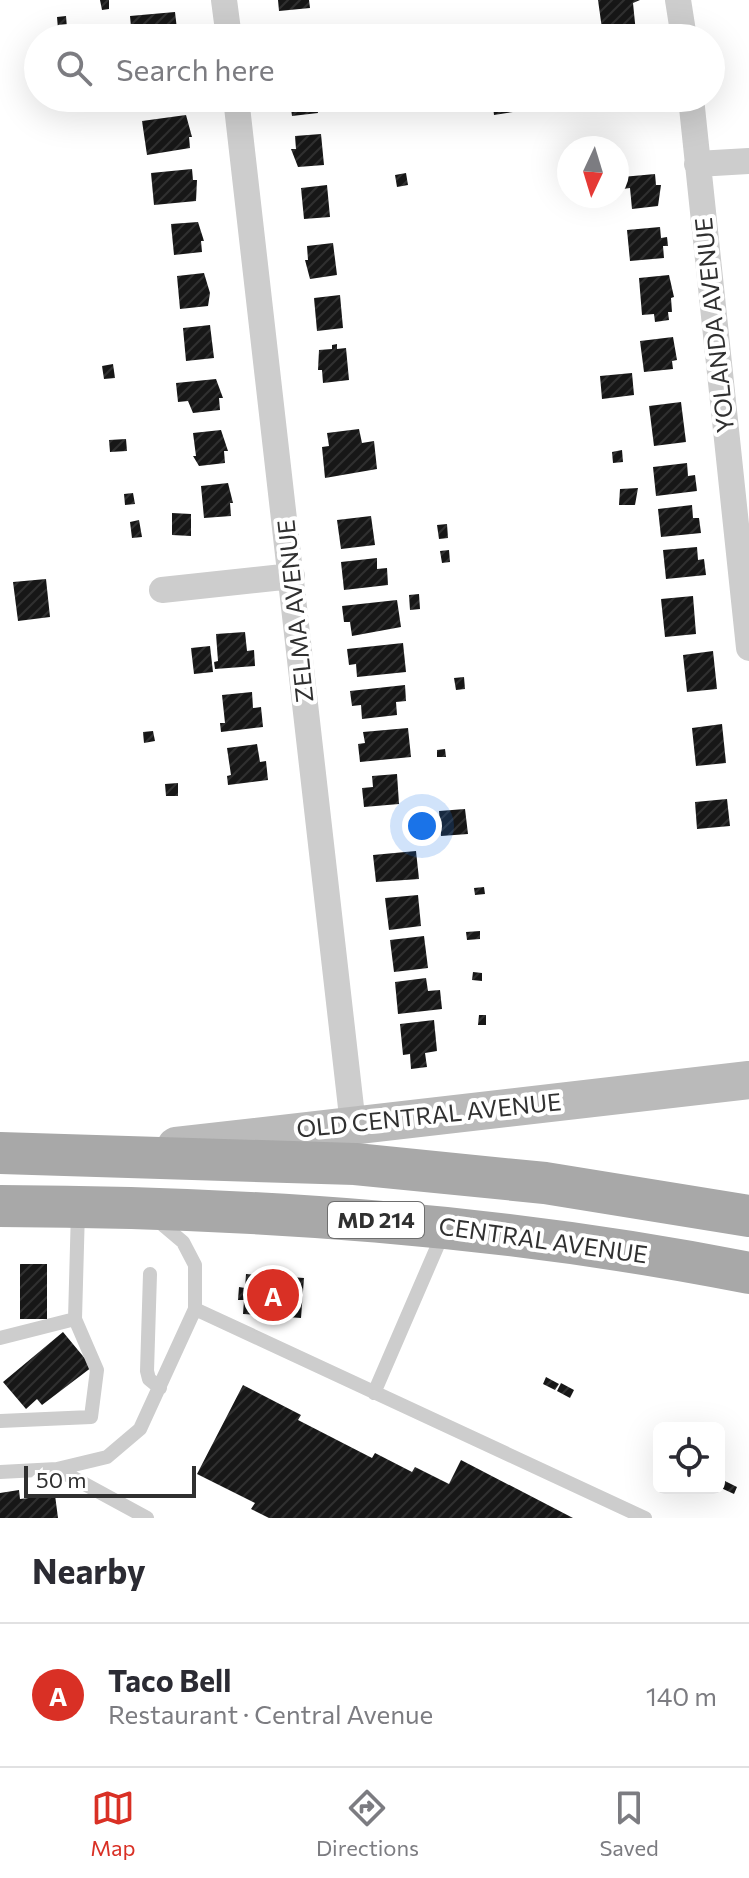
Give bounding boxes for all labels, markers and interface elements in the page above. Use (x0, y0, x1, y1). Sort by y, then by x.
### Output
search box (24, 24, 725, 112)
icon: search (52, 46, 96, 90)
text: Search here (116, 50, 275, 87)
north arrow (557, 136, 629, 208)
street label: YOLANDA AVENUE (688, 216, 739, 434)
street label: ZELMA AVENUE (270, 518, 319, 704)
your location (402, 806, 442, 846)
street label: OLD CENTRAL AVENUE (295, 1086, 563, 1143)
road number: MD 214 (328, 1202, 424, 1238)
street label: CENTRAL AVENUE (437, 1211, 649, 1269)
pin: A (247, 1265, 299, 1325)
map controls (653, 1422, 725, 1494)
button: locate (653, 1422, 725, 1494)
scale bar (24, 1462, 196, 1498)
text: 50 m (36, 1466, 86, 1493)
text: Nearby (32, 1549, 146, 1591)
text: Taco Bell (108, 1661, 231, 1698)
text: A (49, 1680, 67, 1711)
text: 140 m (646, 1680, 717, 1711)
text: Restaurant · Central Avenue (108, 1698, 433, 1729)
tab: Map (90, 1786, 136, 1861)
tab: Directions (316, 1786, 419, 1861)
tab: Saved (599, 1786, 659, 1861)

